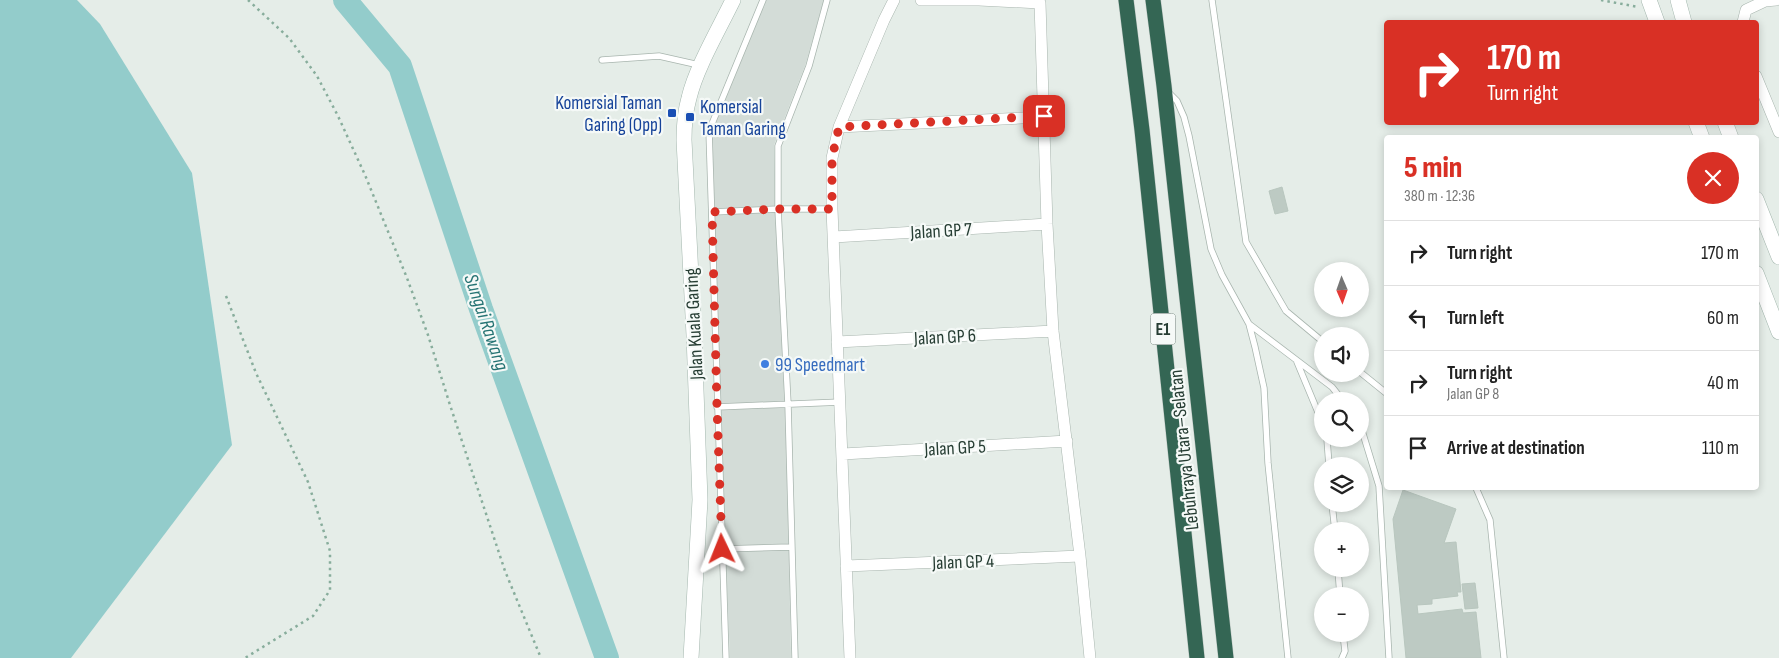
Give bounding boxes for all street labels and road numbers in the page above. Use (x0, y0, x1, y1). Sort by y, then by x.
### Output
street label: Jalan GP 7 (909, 218, 973, 245)
street label: Jalan Kuala Garing (680, 267, 709, 381)
road number: E1 (1150, 314, 1176, 344)
street label: Jalan GP 6 (912, 324, 977, 351)
street label: Lebuhraya Utara–Selatan (1165, 368, 1204, 531)
street label: Jalan GP 5 (923, 435, 986, 462)
street label: Jalan GP 4 (931, 550, 994, 575)

